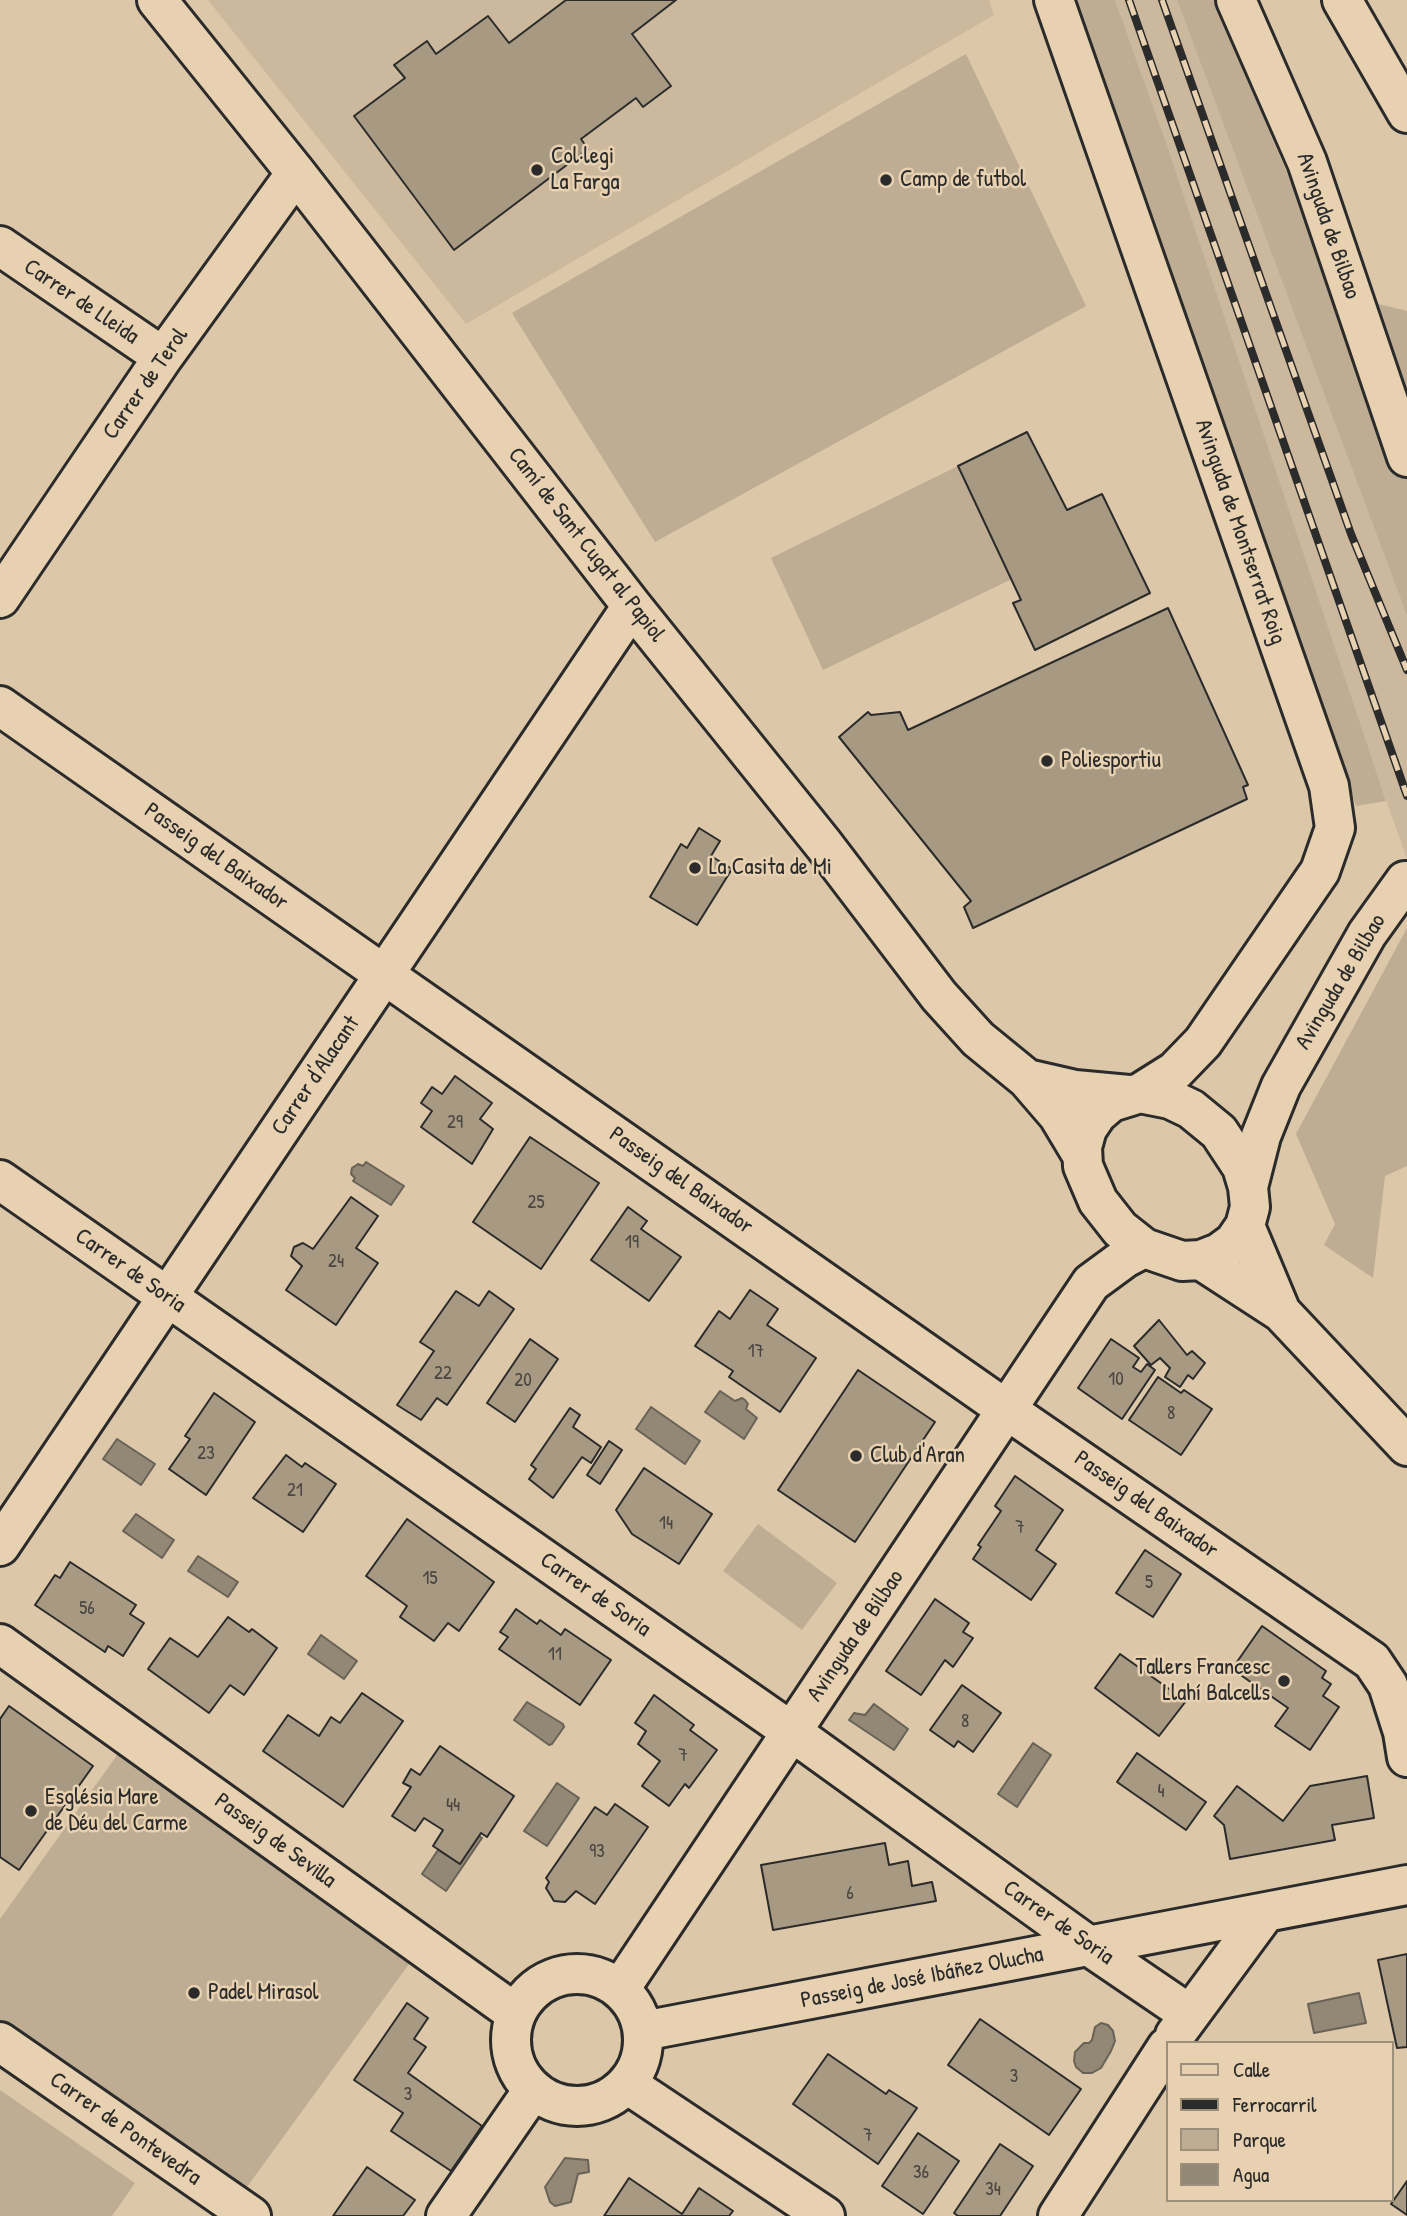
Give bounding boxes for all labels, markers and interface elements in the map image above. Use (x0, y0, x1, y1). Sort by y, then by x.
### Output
place label: Col·legi La Farga (551, 143, 620, 197)
street label: Avinguda de Bilbao (1290, 149, 1366, 303)
marker: Col·legi La Farga (529, 162, 545, 178)
place label: Camp de futbol (900, 166, 1026, 194)
marker: Camp de futbol (878, 172, 894, 188)
street label: Carrer de Lleida (18, 253, 144, 351)
street label: Carrer de Terol (97, 323, 195, 445)
street label: Avinguda de Montserrat Roig (1188, 416, 1292, 648)
street label: Camí de Sant Cugat al Papiol (501, 442, 671, 648)
place label: Poliesportiu (1061, 747, 1161, 775)
marker: Poliesportiu (1039, 753, 1055, 769)
street label: Passeig del Baixador (139, 797, 293, 917)
place label: La Casita de Mi (709, 854, 832, 882)
marker: La Casita de Mi (687, 860, 703, 876)
street label: Avinguda de Bilbao (1290, 909, 1392, 1055)
street label: Carrer d'Alacant (266, 1011, 366, 1141)
house number: 29 (447, 1112, 463, 1134)
street label: Passeig del Baixador (604, 1121, 758, 1241)
house number: 25 (528, 1192, 544, 1214)
street label: Carrer de Soria (69, 1223, 191, 1319)
house number: 19 (625, 1232, 639, 1254)
house number: 24 (328, 1251, 344, 1273)
house number: 17 (748, 1341, 764, 1363)
house number: 22 (434, 1363, 452, 1385)
house number: 10 (1108, 1369, 1124, 1391)
house number: 20 (514, 1370, 532, 1392)
house number: 8 (1167, 1403, 1175, 1425)
place label: Club d'Aran (870, 1442, 965, 1470)
house number: 23 (197, 1443, 215, 1465)
street label: Passeig del Baixador (1069, 1445, 1223, 1565)
marker: Club d'Aran (848, 1448, 864, 1464)
house number: 21 (287, 1480, 303, 1502)
house number: 14 (659, 1513, 673, 1535)
house number: 7 (1015, 1517, 1025, 1539)
street label: Carrer de Soria (534, 1547, 656, 1643)
street label: Avinguda de Bilbao (802, 1565, 910, 1707)
house number: 15 (423, 1568, 437, 1590)
house number: 5 (1145, 1572, 1153, 1594)
house number: 56 (79, 1598, 95, 1620)
house number: 11 (548, 1644, 562, 1666)
place label: Tallers Francesc Llahí Balcells (1135, 1654, 1270, 1708)
marker: Tallers Francesc Llahí Balcells (1276, 1673, 1292, 1689)
house number: 8 (961, 1711, 969, 1733)
house number: 7 (678, 1745, 688, 1767)
house number: 4 (1157, 1781, 1165, 1803)
place label: Església Mare de Déu del Carme (45, 1784, 188, 1838)
street label: Passeig de Sevilla (209, 1788, 341, 1894)
house number: 44 (446, 1795, 460, 1817)
marker: Església Mare de Déu del Carme (23, 1803, 39, 1819)
house number: 93 (589, 1841, 605, 1863)
street label: Carrer de Soria (997, 1875, 1119, 1971)
house number: 6 (846, 1883, 854, 1905)
street label: Passeig de José Ibáñez Olucha (798, 1941, 1046, 2015)
place label: Padel Mirasol (208, 1979, 319, 2007)
marker: Padel Mirasol (186, 1985, 202, 2001)
legend (1166, 2041, 1393, 2202)
text: Calle (1233, 2055, 1270, 2084)
street label: Carrer de Pontevedra (44, 2066, 206, 2192)
house number: 3 (1010, 2066, 1018, 2088)
house number: 3 (404, 2084, 412, 2106)
text: Ferrocarril (1233, 2090, 1317, 2119)
house number: 7 (863, 2125, 873, 2147)
text: Parque (1233, 2125, 1286, 2154)
text: Agua (1233, 2160, 1269, 2189)
house number: 36 (913, 2162, 929, 2184)
house number: 34 (985, 2179, 1001, 2201)

